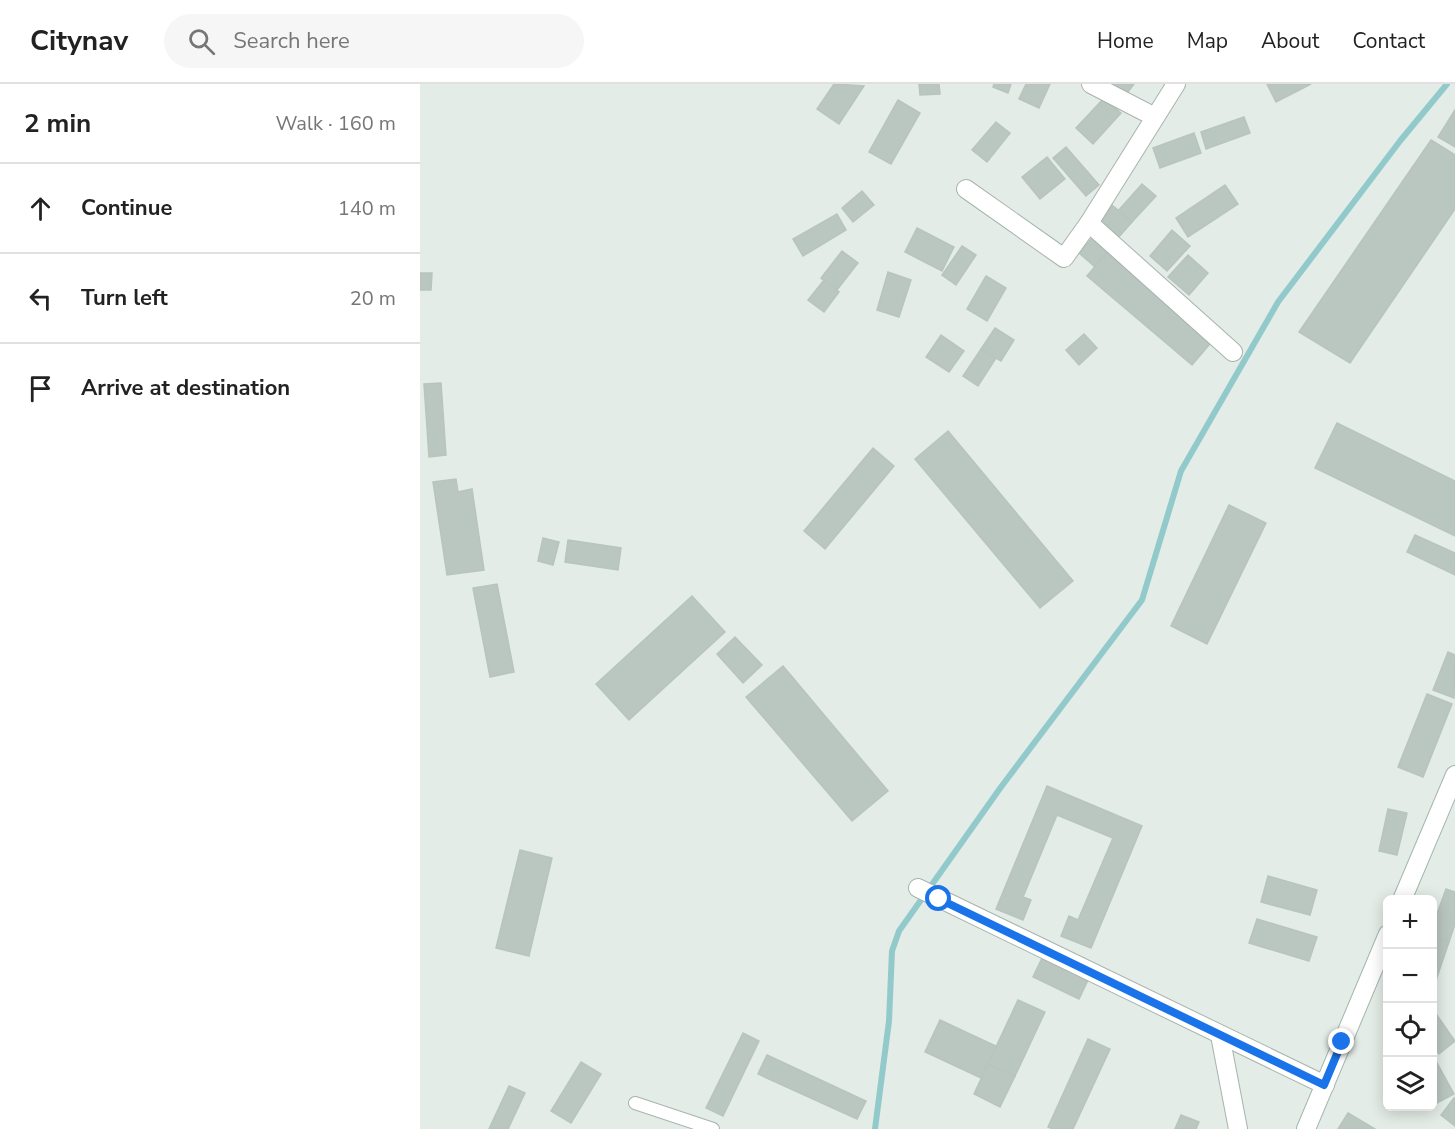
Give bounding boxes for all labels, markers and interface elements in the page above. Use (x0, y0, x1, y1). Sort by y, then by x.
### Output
search box (164, 14, 584, 68)
text: Citynav (30, 22, 128, 60)
icon: search (185, 25, 218, 58)
text: Search here (233, 26, 350, 56)
text: Home (1097, 27, 1154, 55)
text: Map (1187, 27, 1228, 55)
text: About (1261, 27, 1319, 55)
text: Contact (1352, 27, 1425, 55)
text: 2 min (24, 106, 91, 141)
text: Walk · 160 m (276, 110, 396, 137)
icon: ahead (24, 192, 57, 225)
text: Continue (81, 193, 172, 223)
text: 140 m (338, 195, 396, 222)
icon: left (24, 282, 57, 315)
text: Turn left (81, 283, 168, 313)
text: 20 m (350, 285, 396, 312)
icon: arrive (24, 372, 57, 405)
text: Arrive at destination (81, 373, 290, 403)
route start (925, 885, 951, 911)
map controls (1383, 895, 1437, 1111)
button: + (1383, 895, 1437, 949)
button: − (1383, 949, 1437, 1003)
button: locate (1383, 1003, 1437, 1057)
route end (1328, 1028, 1354, 1054)
button: layers (1383, 1057, 1437, 1111)

